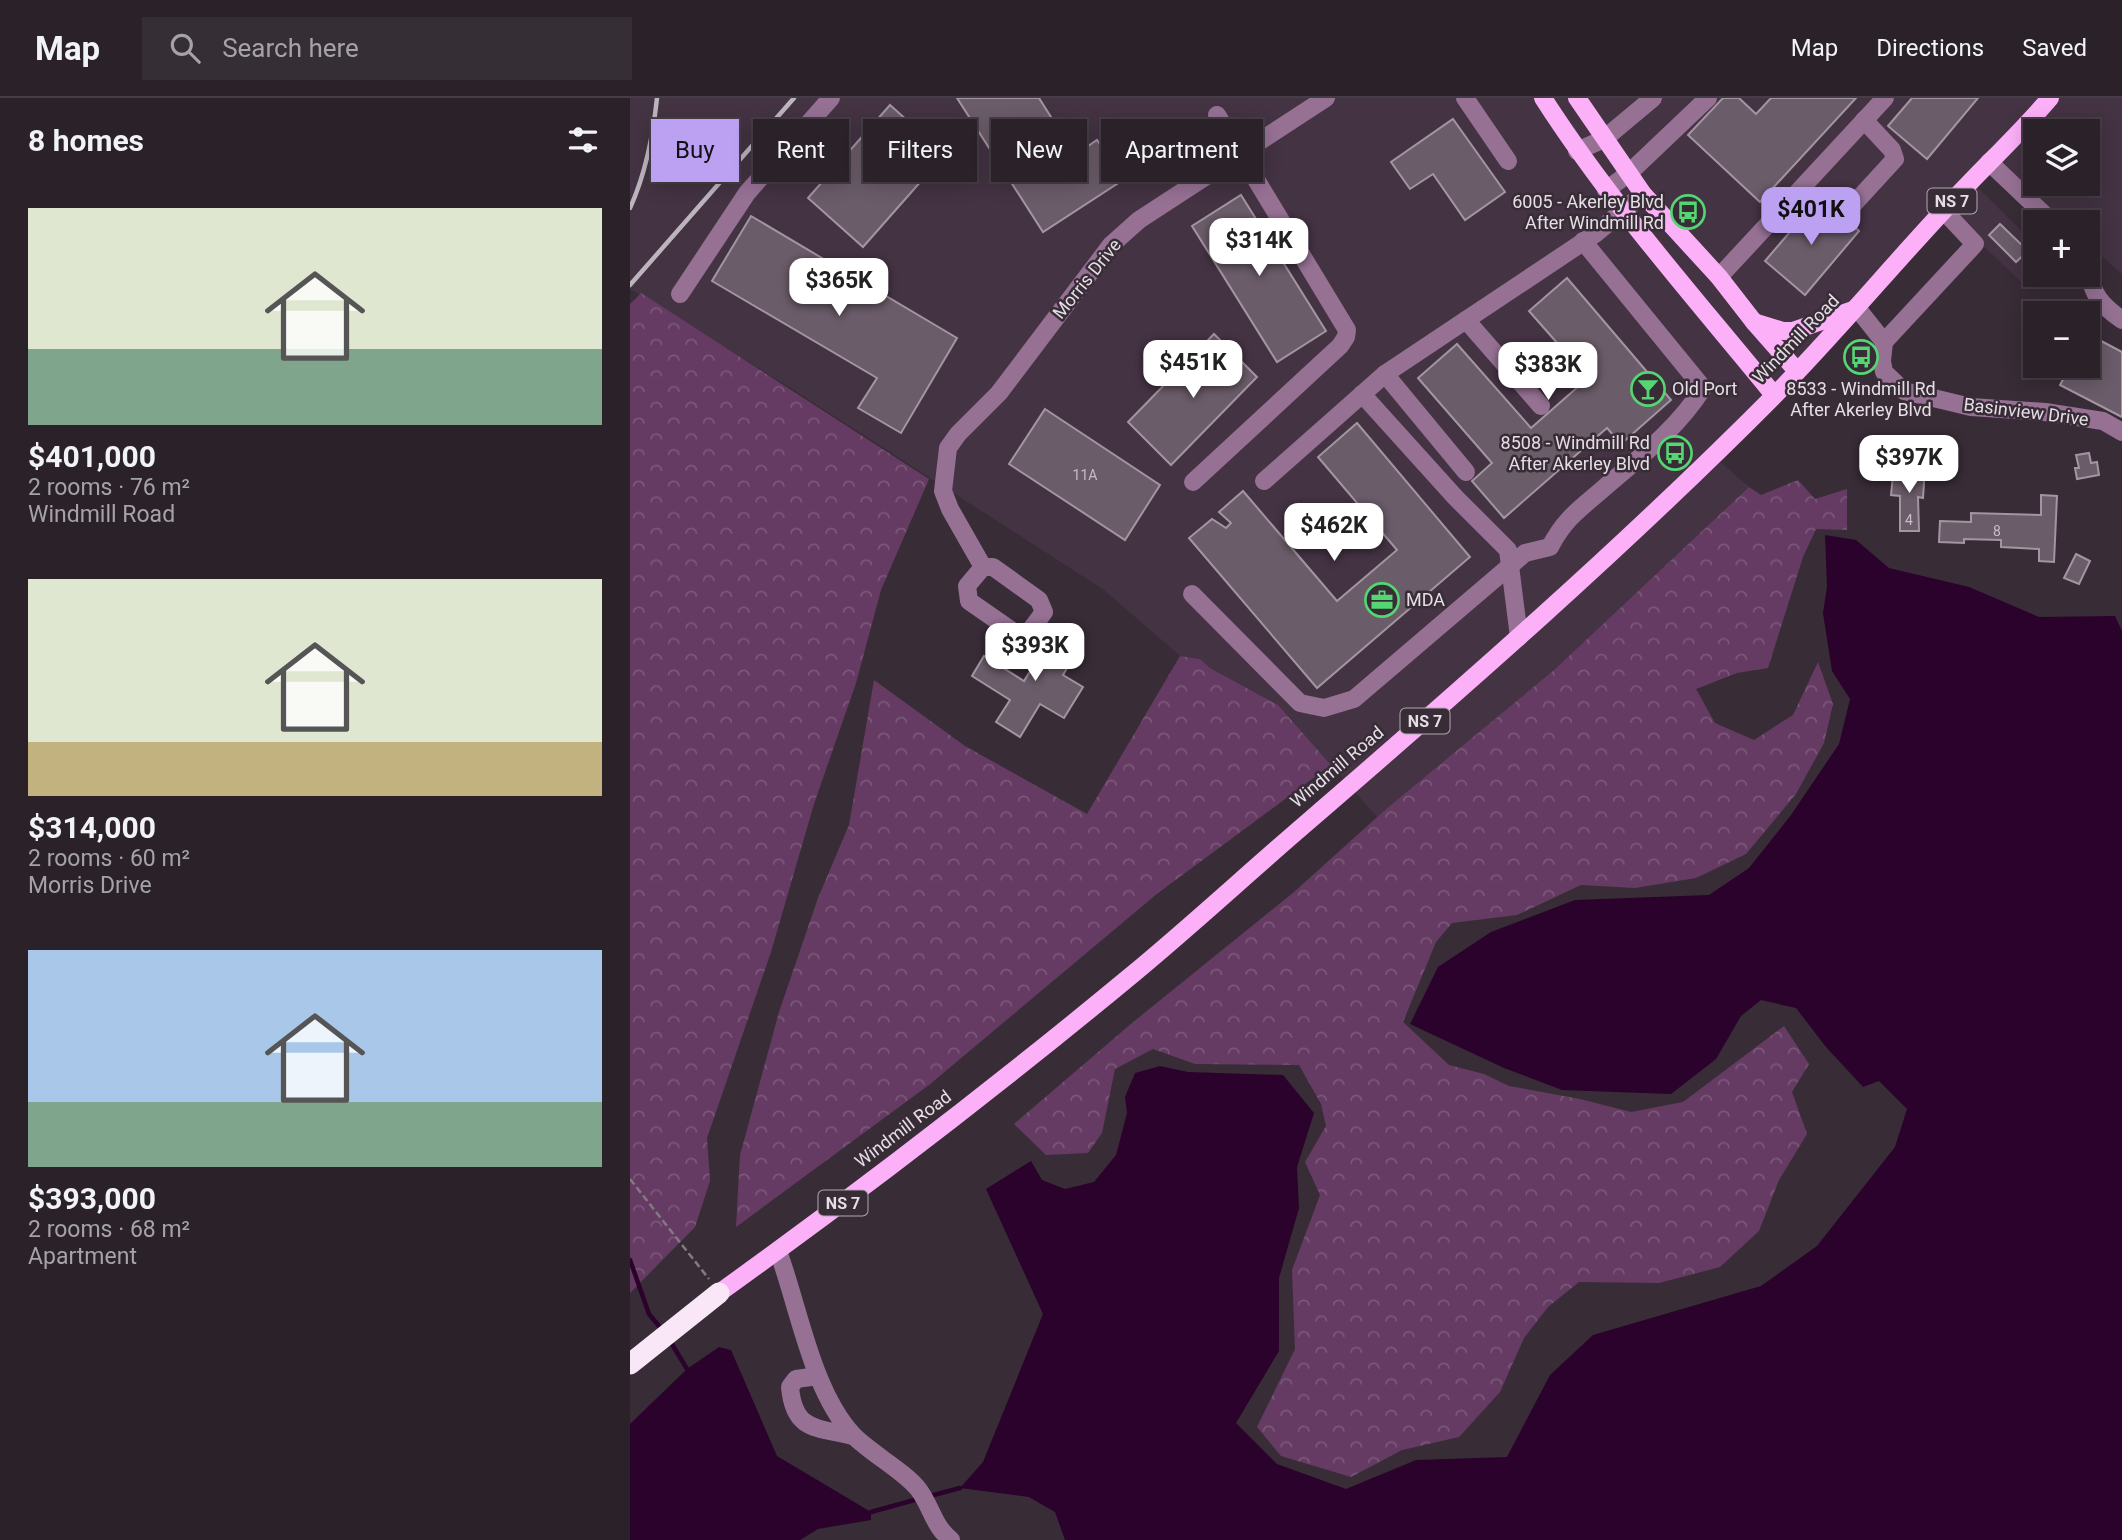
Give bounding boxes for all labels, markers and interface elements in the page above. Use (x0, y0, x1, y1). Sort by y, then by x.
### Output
search box (142, 17, 632, 80)
text: Map (35, 29, 100, 68)
icon: search (166, 29, 204, 67)
text: Search here (222, 33, 359, 63)
text: Map (1791, 34, 1838, 62)
text: Directions (1876, 34, 1984, 62)
text: Saved (2022, 34, 2087, 62)
chip: Buy (651, 119, 739, 182)
chip: Rent (753, 119, 849, 182)
chip: Filters (863, 119, 977, 182)
chip: New (991, 119, 1087, 182)
chip: Apartment (1101, 119, 1263, 182)
map controls (2023, 119, 2100, 378)
button: layers (2023, 119, 2100, 196)
icon: filters (564, 121, 602, 159)
text: 8 homes (28, 123, 144, 158)
pin: $401K (1762, 188, 1860, 247)
road number: NS 7 (1928, 188, 1976, 214)
place label: 6005 - Akerley Blvd After Windmill Rd (1512, 191, 1664, 233)
bus stop icon: 6005 - Akerley Blvd After Windmill Rd (1669, 193, 1707, 231)
text: $401K (1777, 196, 1845, 223)
button: + (2023, 210, 2100, 287)
pin: $314K (1210, 218, 1308, 278)
text: $314K (1225, 227, 1293, 254)
street label: Morris Drive (1048, 234, 1125, 323)
icon: home (252, 253, 378, 379)
pin: $365K (790, 258, 888, 318)
text: $365K (805, 267, 873, 294)
street label: Windmill Road (1748, 290, 1843, 387)
button: − (2023, 301, 2100, 378)
bus stop icon: 8533 - Windmill Rd After Akerley Blvd (1842, 338, 1880, 376)
pin: $451K (1144, 341, 1242, 400)
pin: $383K (1499, 342, 1597, 402)
text: $451K (1159, 349, 1227, 376)
text: $383K (1514, 351, 1582, 378)
bar icon: Old Port (1629, 370, 1667, 408)
place label: Old Port (1672, 378, 1737, 399)
place label: 8533 - Windmill Rd After Akerley Blvd (1786, 378, 1936, 420)
street label: Basinview Drive (1962, 393, 2090, 430)
place label: 8508 - Windmill Rd After Akerley Blvd (1501, 432, 1650, 474)
bus stop icon: 8508 - Windmill Rd After Akerley Blvd (1656, 434, 1694, 472)
pin: $397K (1860, 436, 1958, 495)
text: $401,000 (28, 439, 156, 474)
text: $397K (1875, 444, 1943, 471)
house number: 11A (1073, 467, 1097, 483)
text: 2 rooms · 76 m² (28, 474, 190, 501)
text: Windmill Road (28, 501, 175, 528)
pin: $462K (1285, 504, 1383, 563)
text: $462K (1300, 512, 1368, 539)
house number: 4 (1905, 512, 1913, 528)
house number: 8 (1993, 523, 2001, 539)
office icon: MDA (1363, 581, 1401, 619)
place label: MDA (1406, 589, 1445, 610)
icon: home (252, 624, 378, 750)
pin: $393K (986, 624, 1084, 683)
text: $393K (1001, 632, 1069, 659)
road number: NS 7 (1400, 708, 1450, 734)
street label: Windmill Road (1286, 722, 1388, 812)
text: $314,000 (28, 810, 156, 845)
text: 2 rooms · 60 m² (28, 845, 190, 872)
text: Morris Drive (28, 872, 152, 899)
icon: home (252, 995, 378, 1121)
street label: Windmill Road (850, 1086, 955, 1172)
text: $393,000 (28, 1181, 156, 1216)
road number: NS 7 (818, 1190, 868, 1216)
text: 2 rooms · 68 m² (28, 1216, 190, 1243)
text: Apartment (28, 1243, 137, 1270)

